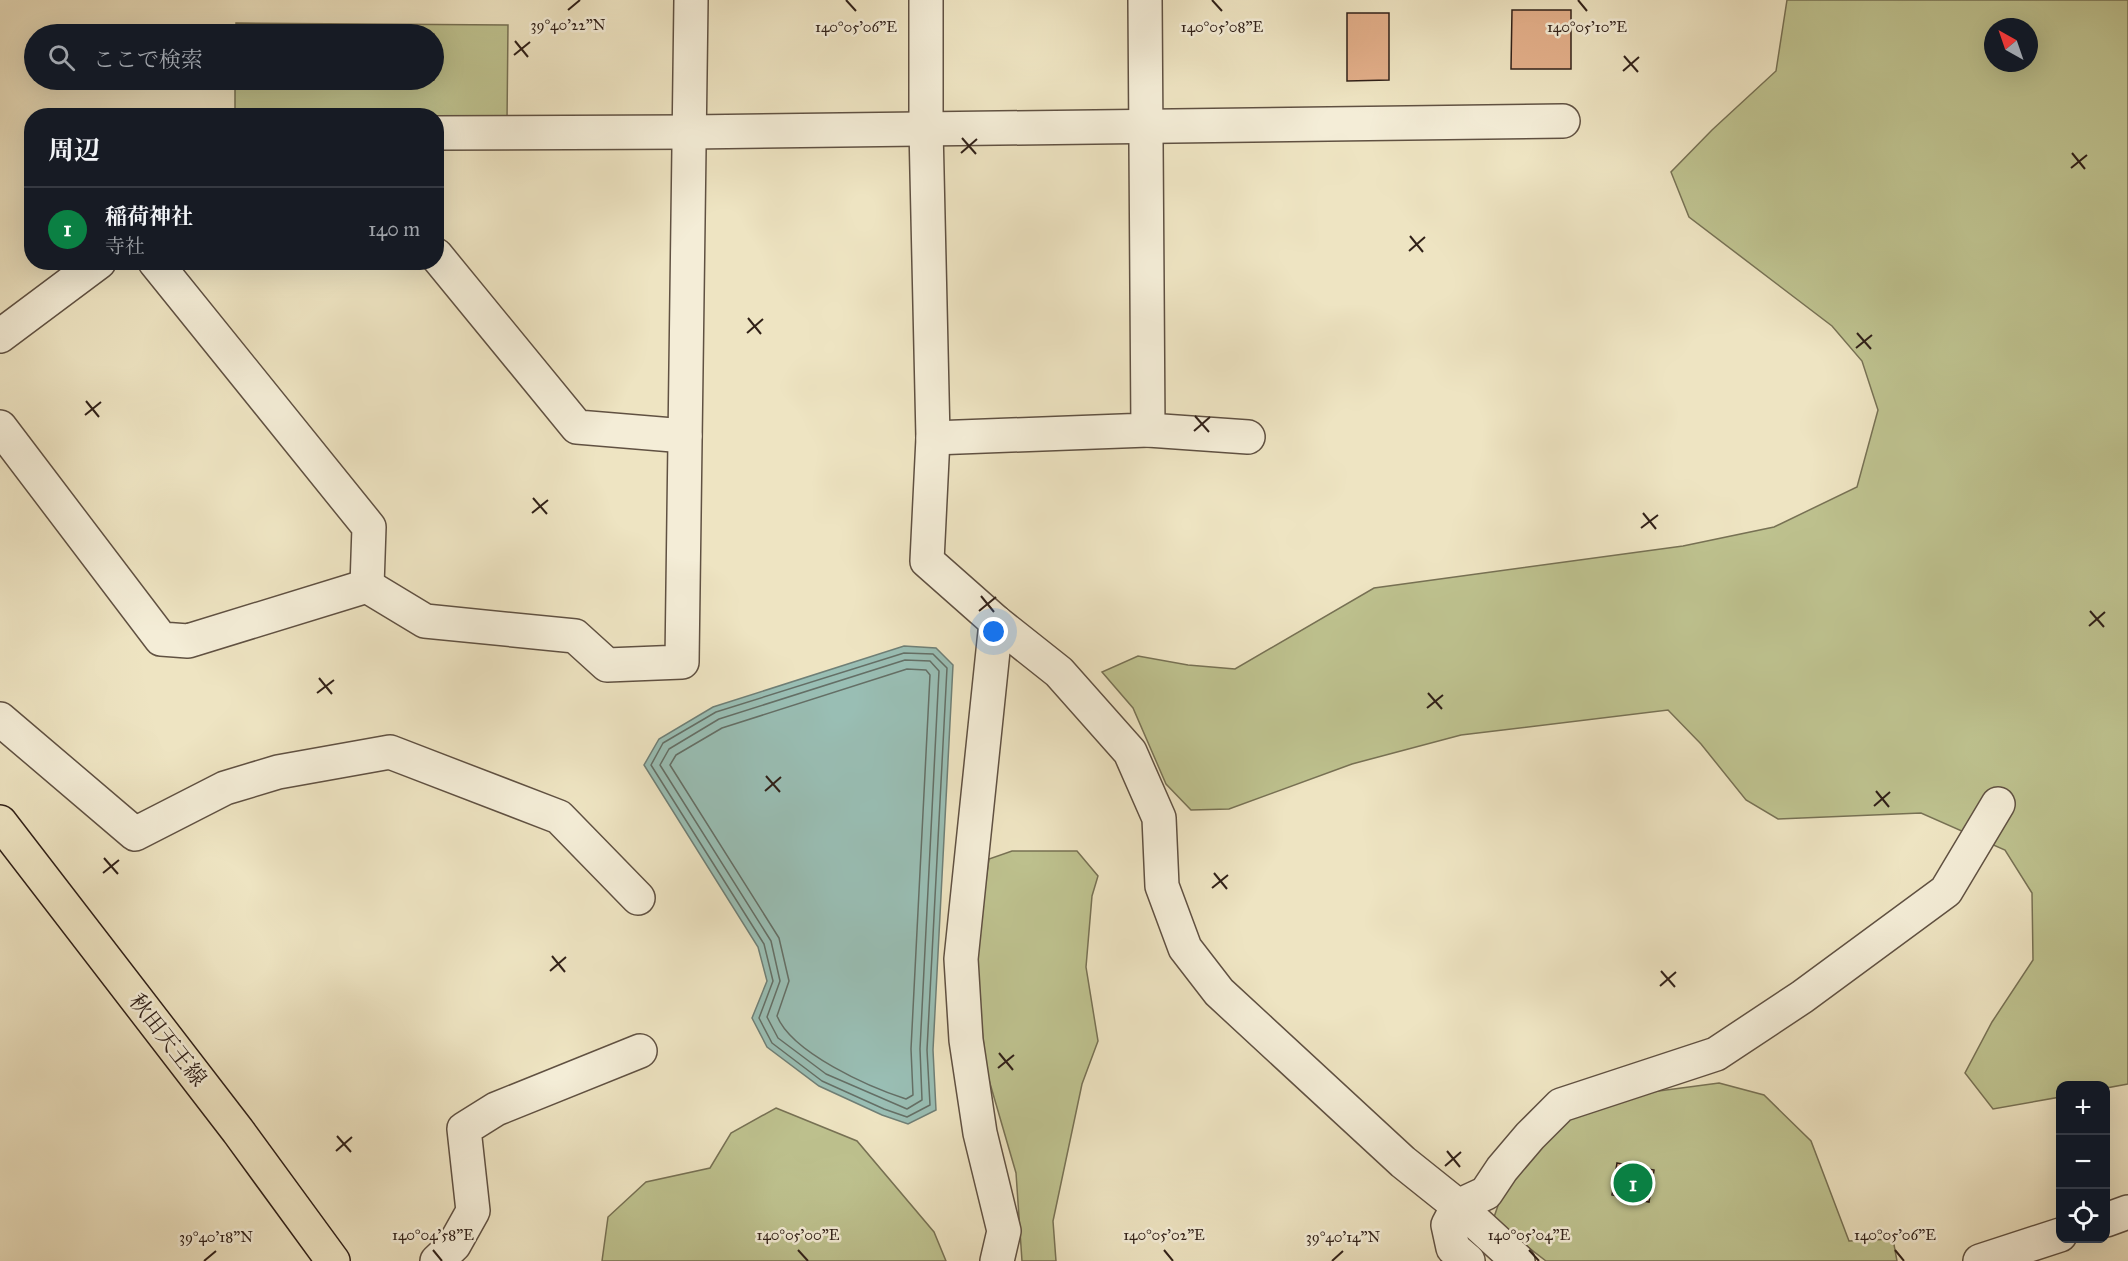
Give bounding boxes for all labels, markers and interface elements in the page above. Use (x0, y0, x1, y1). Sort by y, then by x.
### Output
text: 39°40'22"N (531, 16, 606, 34)
text: 140°05'06"E (815, 18, 897, 36)
text: 140°05'08"E (1181, 18, 1263, 36)
text: 140°05'10"E (1547, 18, 1627, 36)
north arrow (1984, 18, 2038, 72)
search box (24, 24, 444, 90)
icon: search (45, 41, 78, 74)
text: ここで検索 (93, 46, 203, 73)
text: 周辺 (48, 134, 100, 166)
text: 稲荷神社 (105, 203, 193, 230)
text: 1 (64, 217, 71, 241)
text: 140 m (368, 217, 420, 241)
text: 寺社 (105, 234, 145, 258)
your location (979, 617, 1008, 646)
street label: 秋田天王線 (123, 988, 213, 1092)
map controls (2056, 1081, 2110, 1243)
button: + (2056, 1081, 2110, 1135)
button: − (2056, 1135, 2110, 1189)
pin: 1 (1614, 1160, 1652, 1206)
button: locate (2056, 1189, 2110, 1243)
text: 140°04'58"E (392, 1226, 474, 1244)
text: 140°05'00"E (756, 1226, 840, 1244)
text: 140°05'02"E (1123, 1226, 1205, 1244)
text: 140°05'04"E (1488, 1226, 1571, 1244)
text: 140°05'06"E (1854, 1226, 1936, 1244)
text: 39°40'18"N (179, 1228, 253, 1246)
text: 39°40'14"N (1306, 1228, 1380, 1246)

